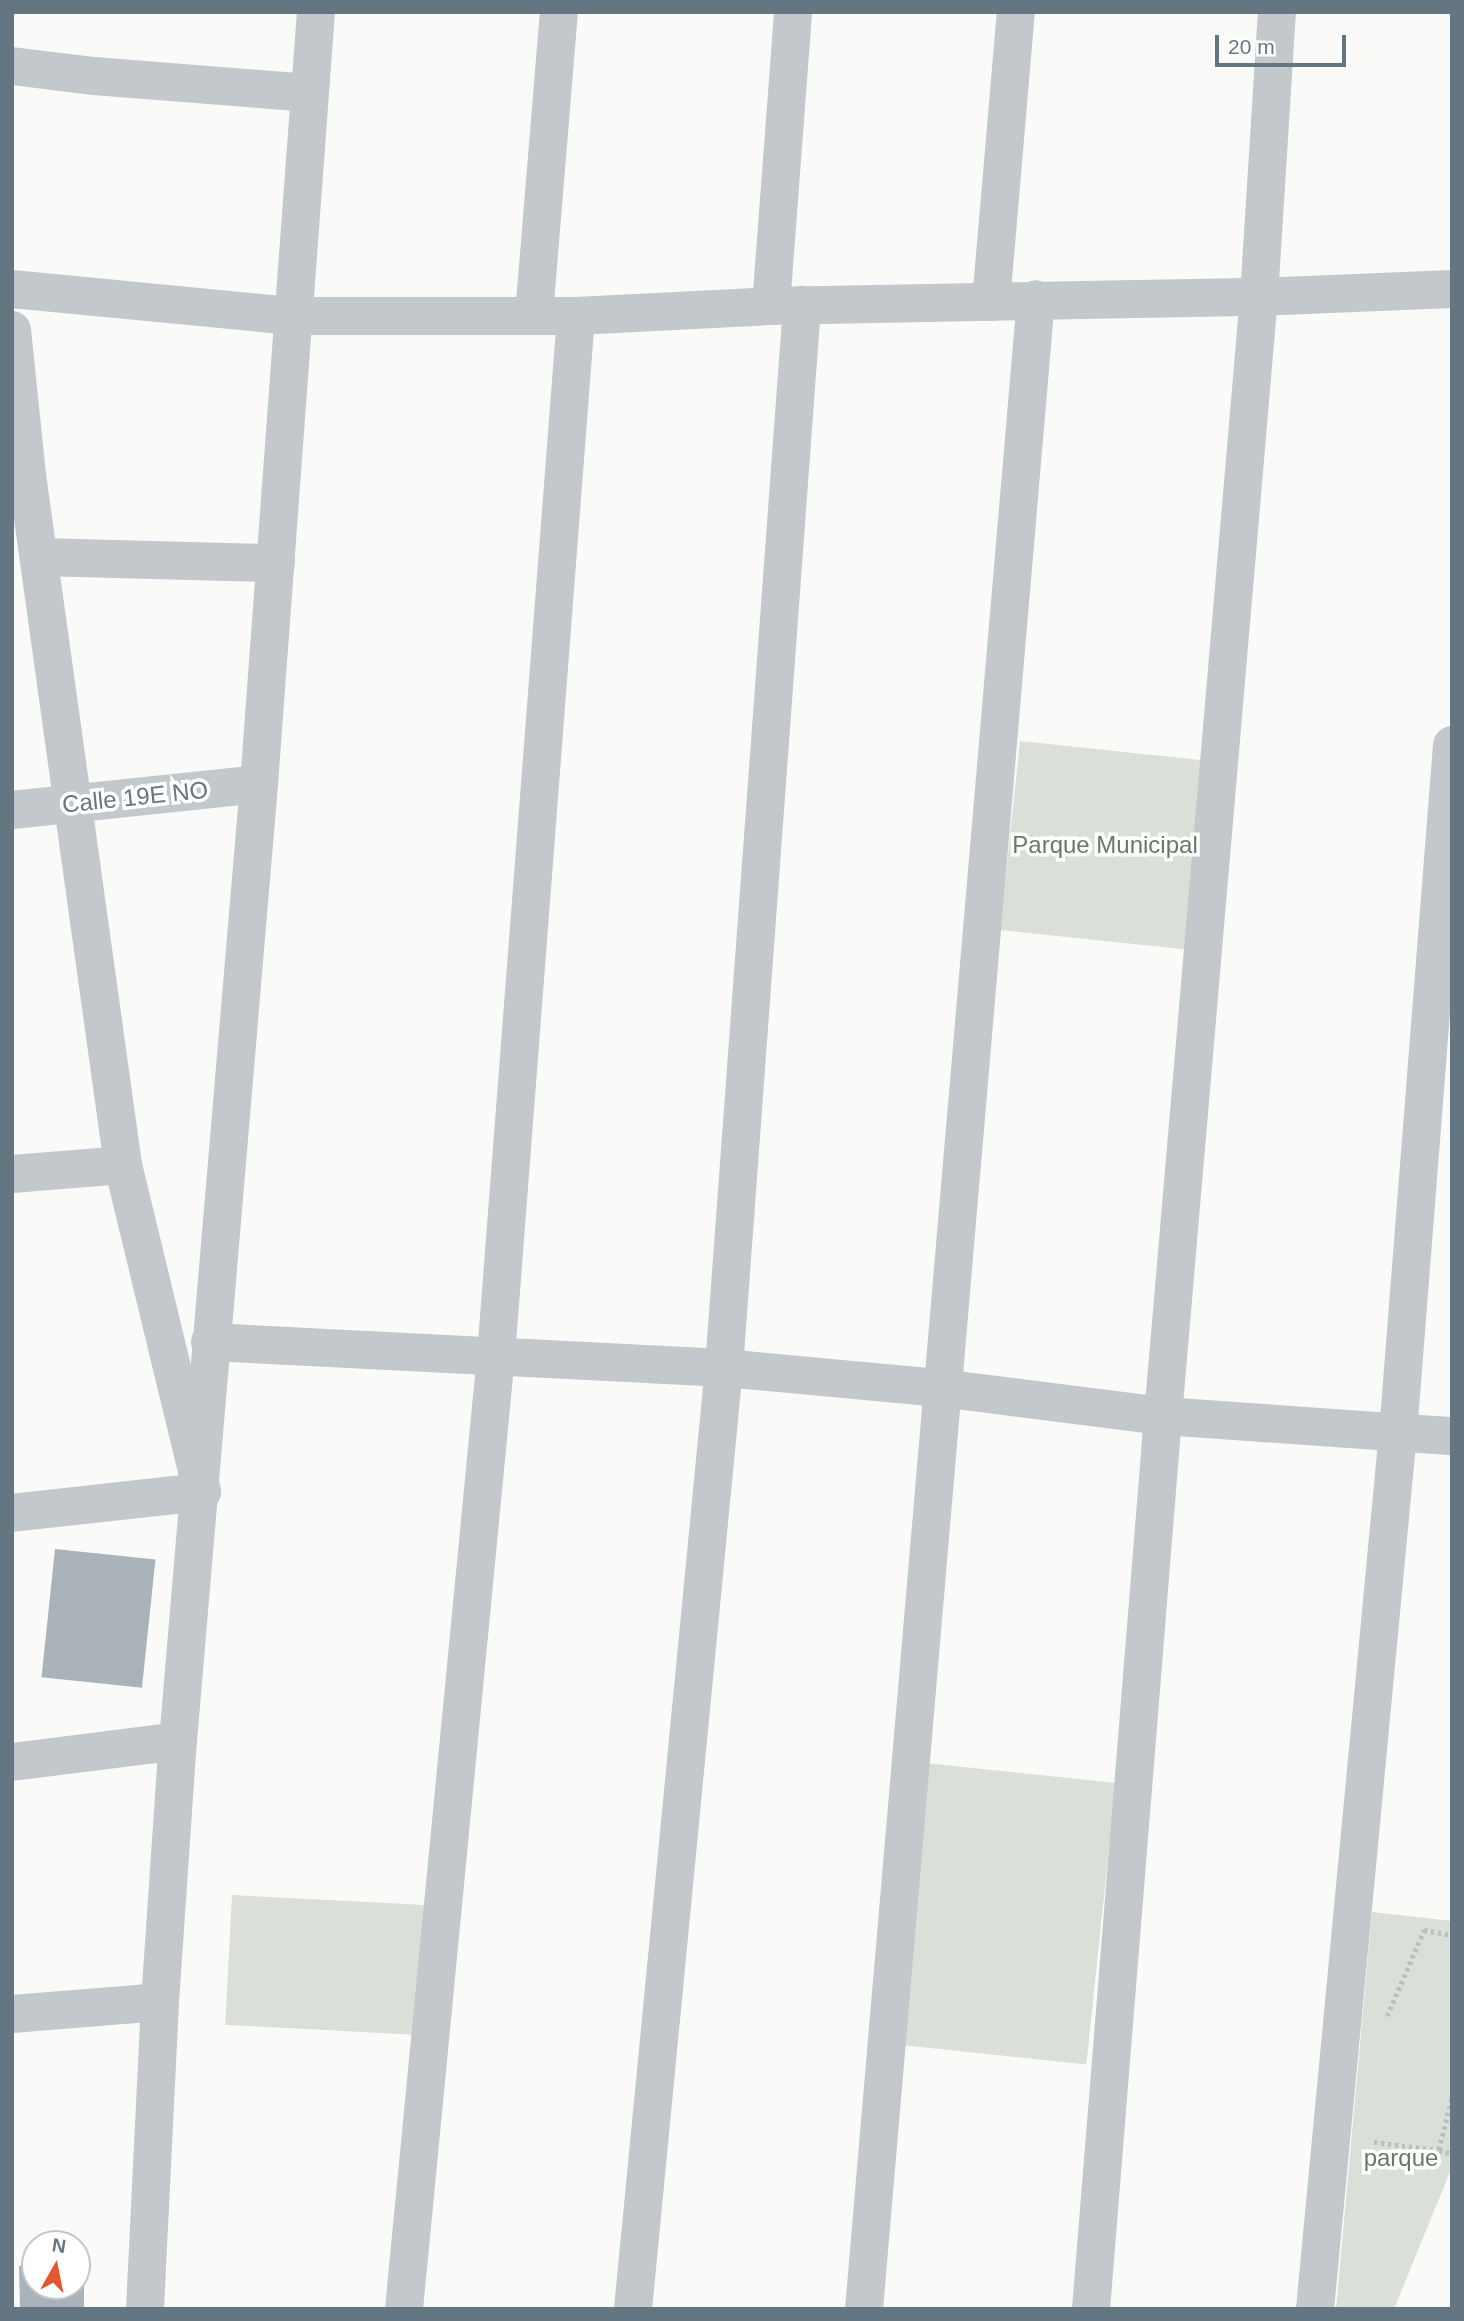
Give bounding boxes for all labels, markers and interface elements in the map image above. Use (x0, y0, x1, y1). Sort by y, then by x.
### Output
scale bar (1219, 21, 1350, 65)
text: 20 m (1228, 35, 1275, 58)
street label: Calle 19E NO (61, 775, 209, 819)
park label: Parque Municipal (1012, 831, 1198, 859)
park label: parque (1364, 2144, 1438, 2172)
north arrow (21, 2230, 91, 2300)
text: N (51, 2234, 67, 2257)

